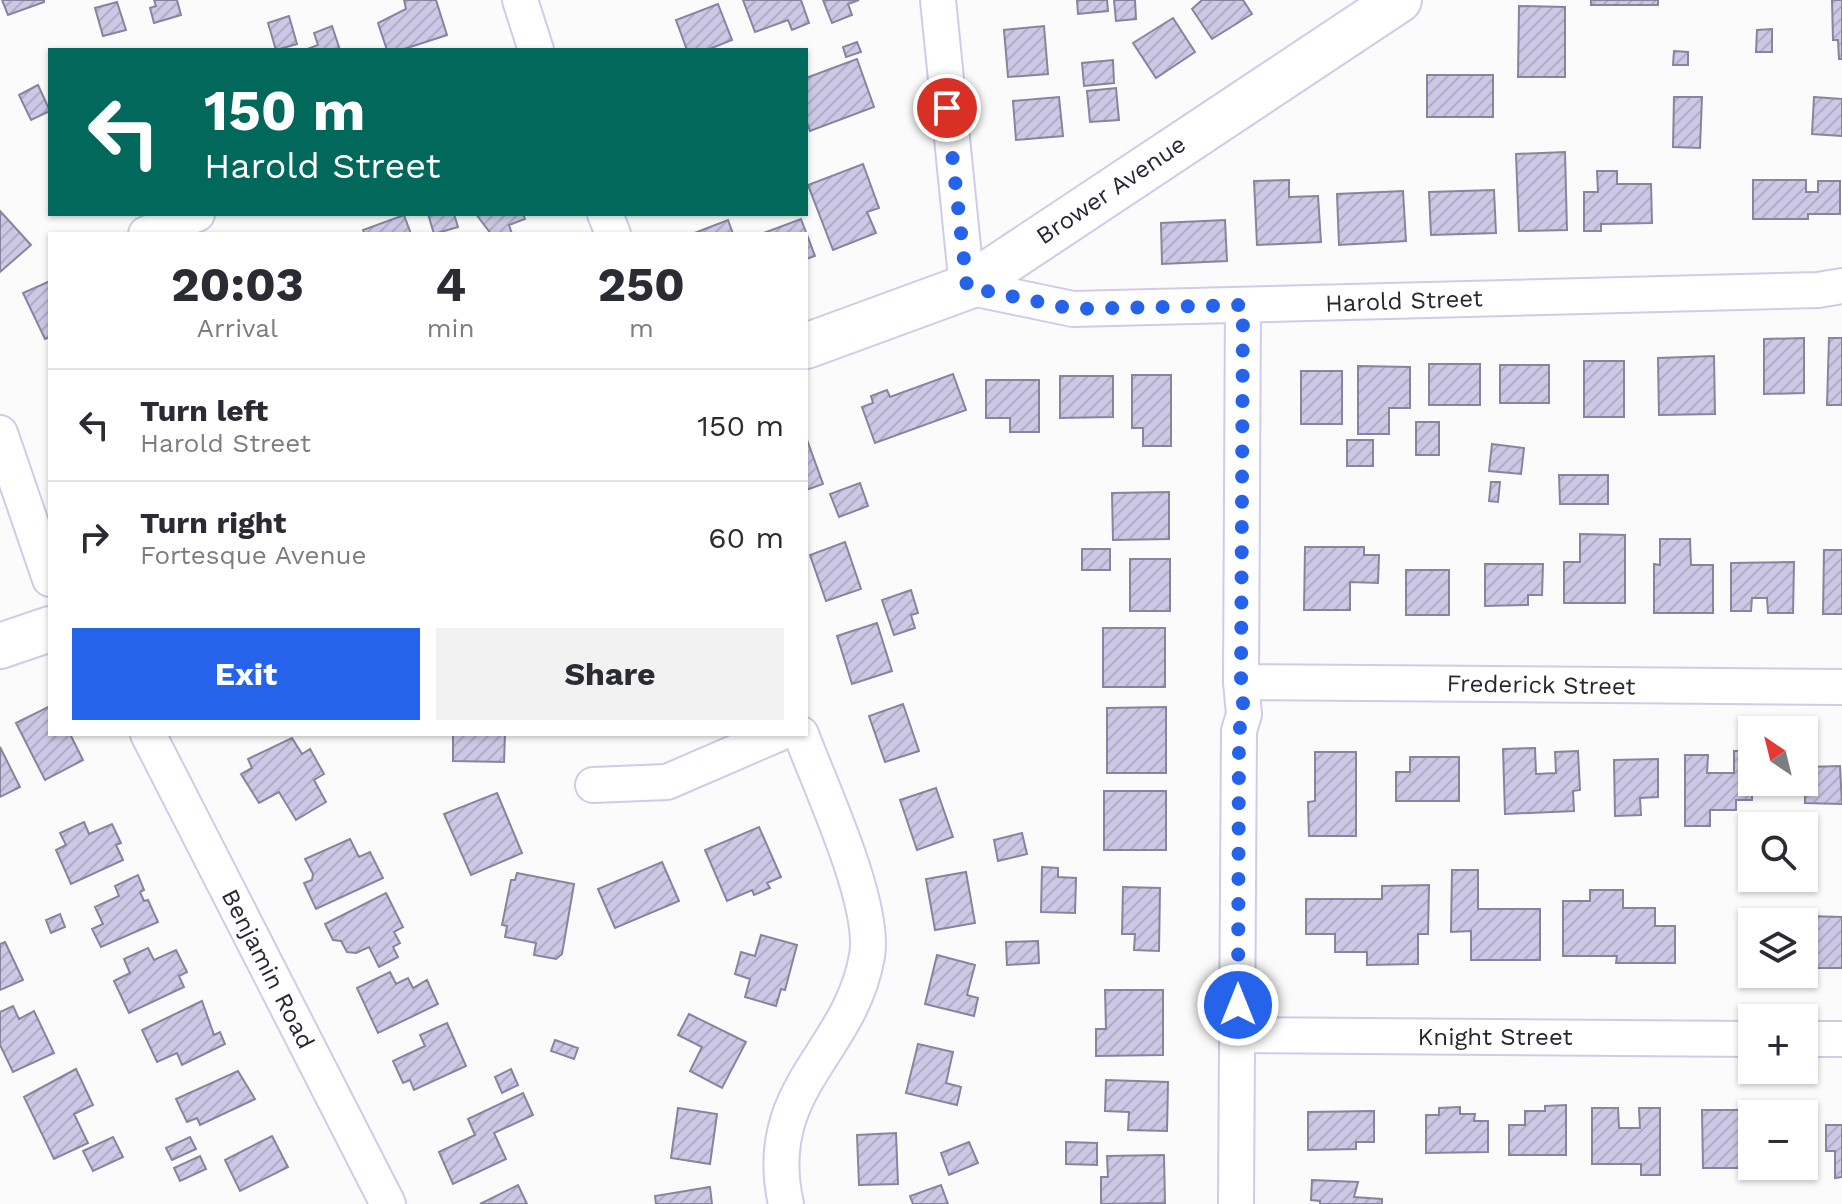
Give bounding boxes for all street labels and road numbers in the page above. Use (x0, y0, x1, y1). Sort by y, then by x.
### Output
street label: Brower Avenue (1031, 130, 1191, 250)
street label: Harold Street (1325, 284, 1483, 318)
street label: Frederick Street (1446, 669, 1636, 701)
street label: Benjamin Road (216, 885, 320, 1053)
street label: Knight Street (1418, 1023, 1572, 1051)

